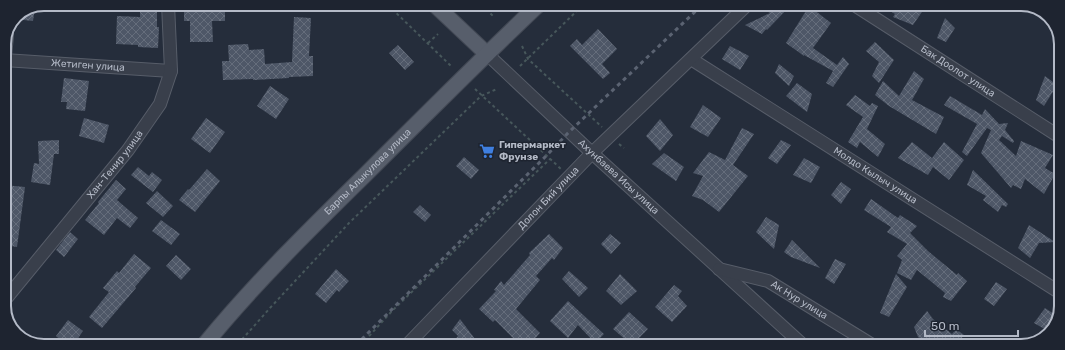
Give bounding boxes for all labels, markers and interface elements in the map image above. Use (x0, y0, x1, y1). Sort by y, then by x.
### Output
street label: Бак Доолот улица (918, 43, 997, 100)
street label: Жетиген улица (51, 57, 125, 74)
street label: Барпы Алыкулова улица (322, 126, 414, 218)
street label: Хан-Тенир улица (85, 128, 146, 201)
street label: Ахунбаева Исы улица (575, 137, 661, 217)
place label: Гипермаркет Фрунзе (499, 139, 566, 163)
supermarket icon: Гипермаркет Фрунзе (478, 142, 496, 160)
street label: Молдо Кылыч улица (831, 145, 919, 207)
street label: Долон Бий улица (516, 164, 582, 232)
street label: Ак Нур улица (769, 278, 830, 322)
scale bar (925, 312, 1018, 338)
text: 50 m (931, 319, 959, 333)

